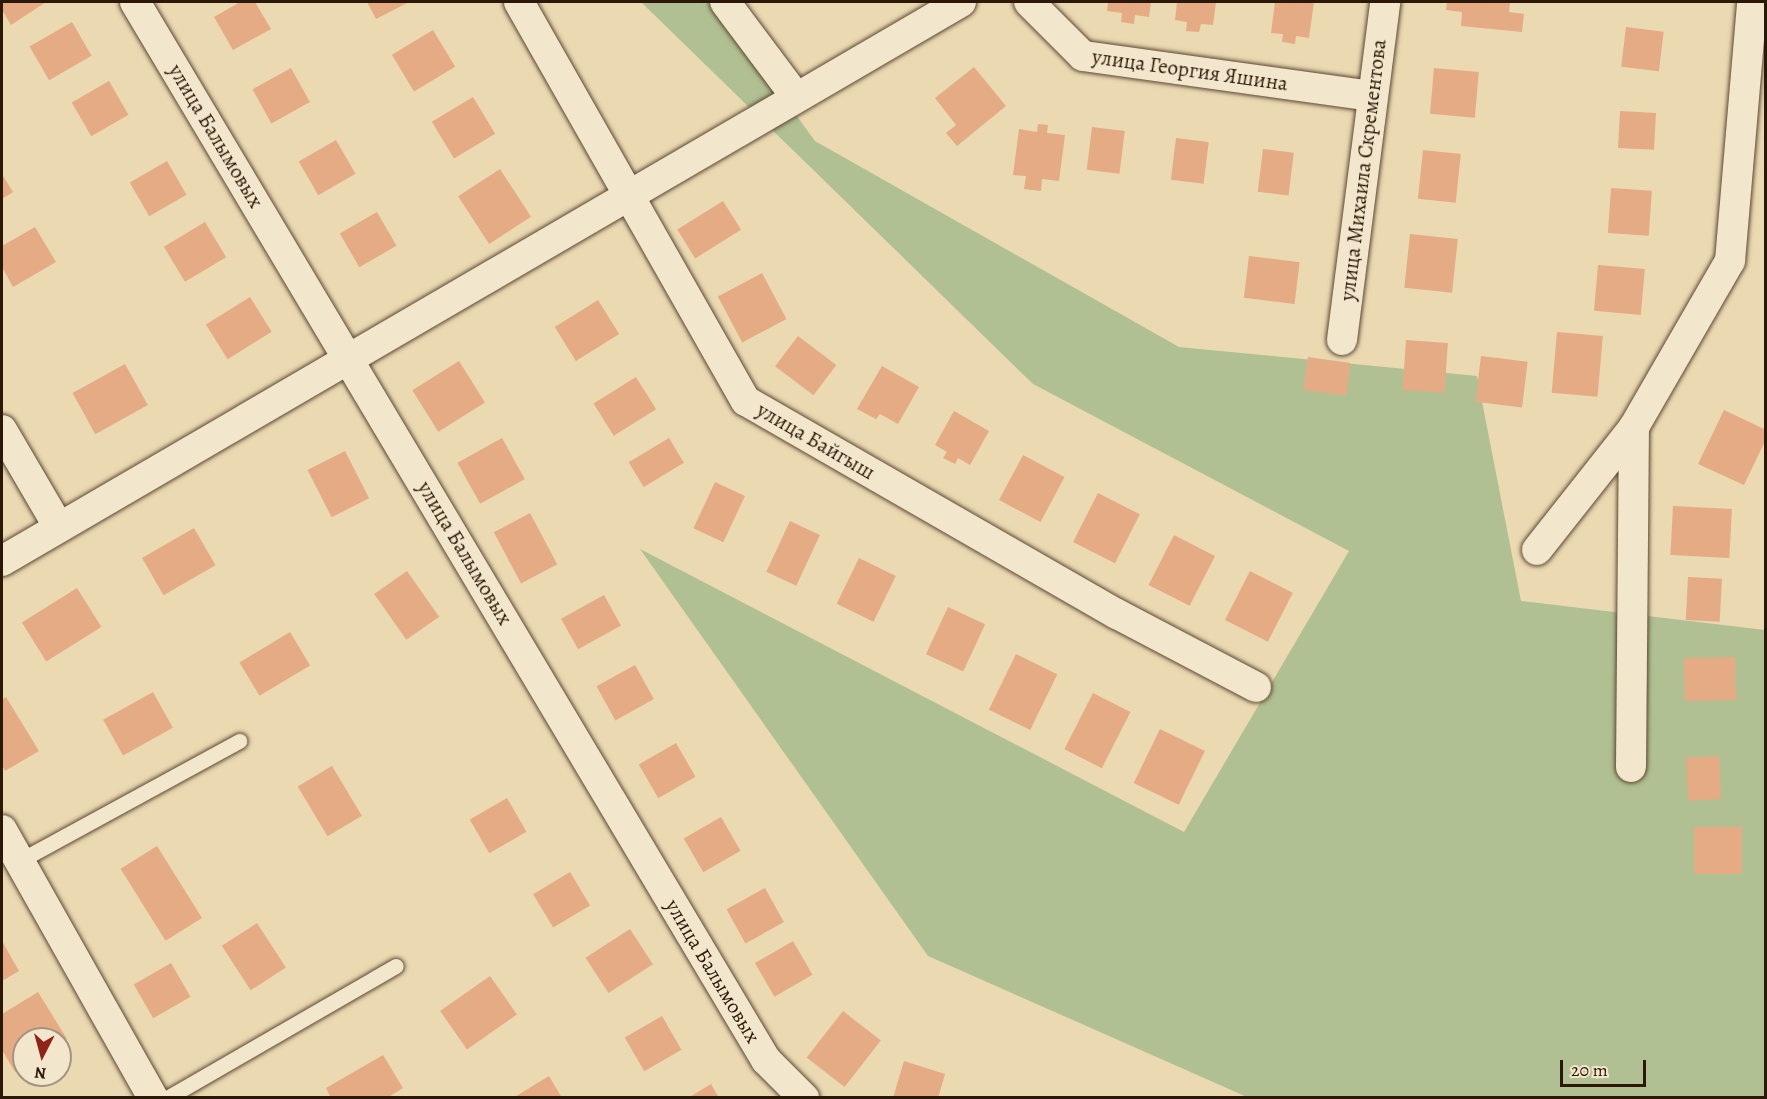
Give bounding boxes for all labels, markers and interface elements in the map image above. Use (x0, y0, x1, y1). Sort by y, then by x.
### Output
street label: улица Михаила Скрементова (1334, 38, 1392, 302)
street label: улица Георгия Яшина (1091, 44, 1289, 96)
street label: улица Балымовых (163, 59, 269, 213)
street label: улица Байгыш (752, 397, 880, 485)
street label: улица Балымовых (412, 476, 518, 630)
street label: улица Балымовых (660, 894, 766, 1048)
north arrow (12, 1027, 72, 1087)
scale bar (1563, 1048, 1648, 1086)
text: 20 m (1571, 1058, 1608, 1082)
text: N (33, 1061, 47, 1084)

